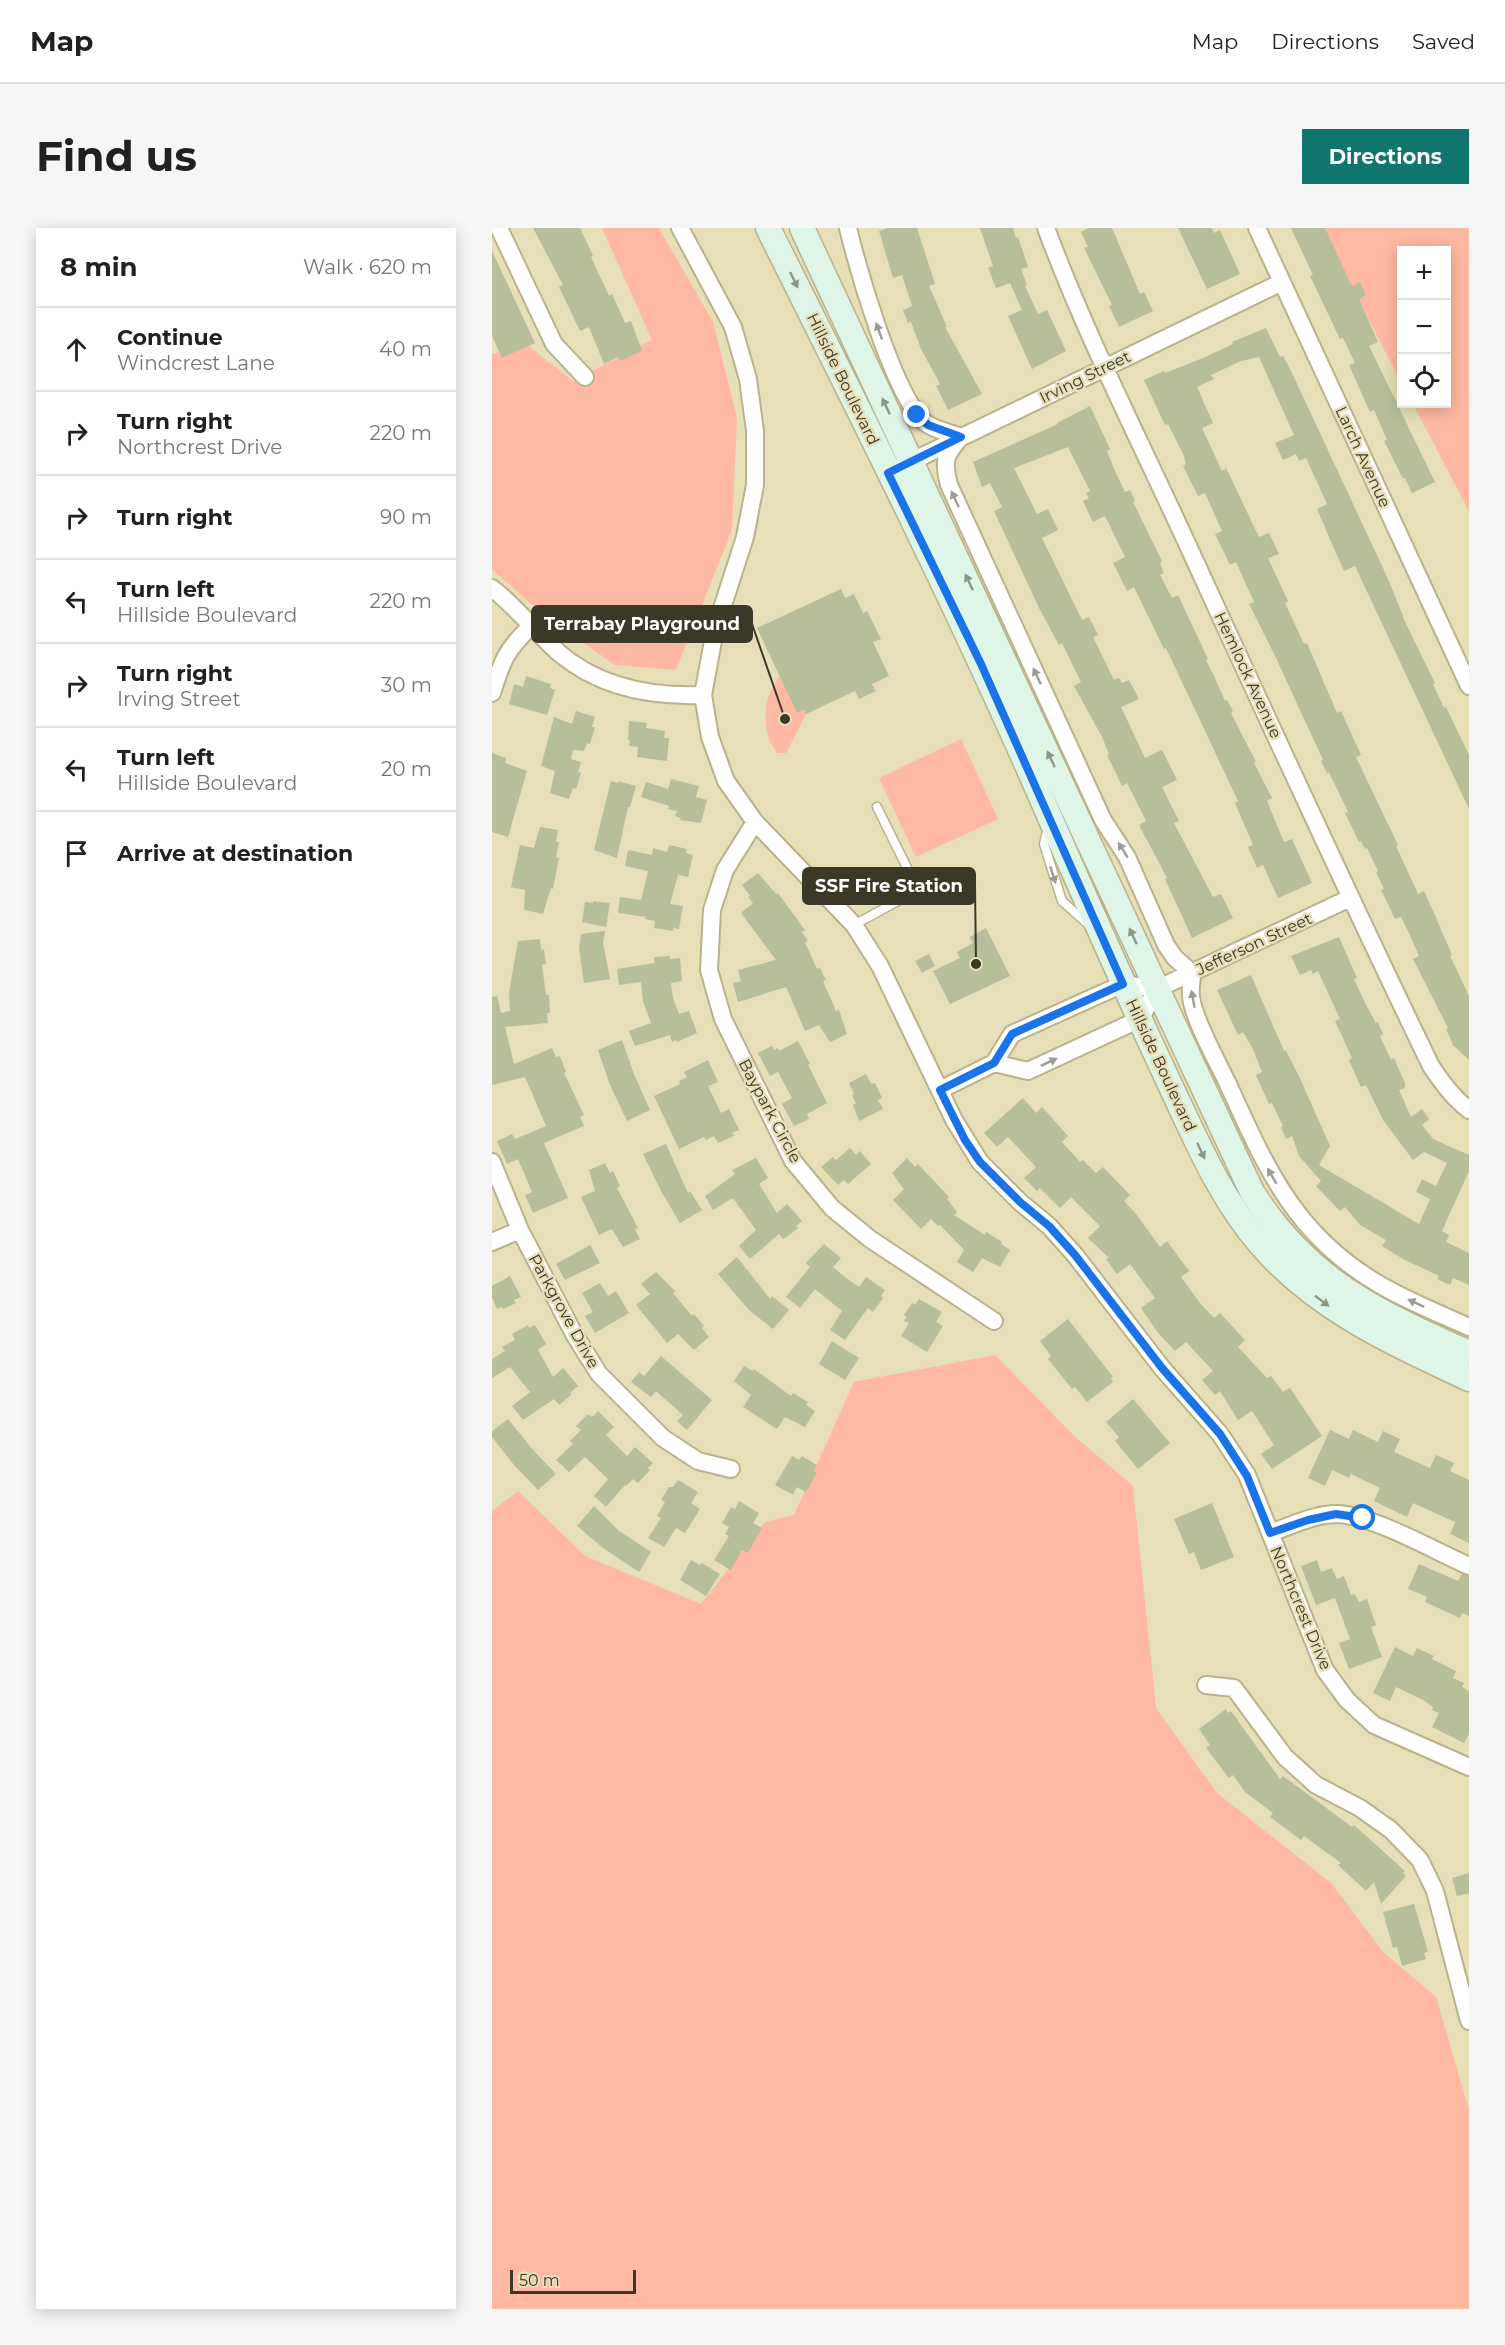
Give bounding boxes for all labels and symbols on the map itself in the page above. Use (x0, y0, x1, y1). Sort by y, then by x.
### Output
one-way arrow (790, 272, 799, 289)
street label: Hillside Boulevard (803, 310, 883, 448)
one-way arrow (874, 322, 884, 340)
street label: Irving Street (1036, 347, 1134, 407)
one-way arrow (882, 397, 891, 414)
route end (903, 401, 929, 427)
street label: Larch Avenue (1331, 403, 1395, 511)
one-way arrow (950, 489, 960, 507)
one-way arrow (964, 574, 973, 591)
callout: Terrabay Playground (532, 606, 752, 642)
street label: Hemlock Avenue (1210, 609, 1286, 741)
text: Terrabay Playground (544, 613, 740, 635)
one-way arrow (1032, 667, 1041, 684)
one-way arrow (1046, 750, 1056, 768)
one-way arrow (1117, 842, 1128, 859)
one-way arrow (1049, 866, 1058, 884)
callout: SSF Fire Station (803, 868, 975, 904)
text: SSF Fire Station (815, 875, 963, 897)
street label: Jefferson Street (1192, 909, 1315, 980)
one-way arrow (1128, 928, 1137, 945)
one-way arrow (1188, 989, 1197, 1008)
street label: Hillside Boulevard (1122, 996, 1200, 1134)
street label: Baypark Circle (735, 1056, 805, 1166)
one-way arrow (1040, 1057, 1058, 1066)
one-way arrow (1197, 1142, 1206, 1159)
one-way arrow (1267, 1167, 1277, 1184)
street label: Parkgrove Drive (525, 1251, 603, 1371)
one-way arrow (1313, 1295, 1329, 1307)
one-way arrow (1407, 1298, 1424, 1307)
route start (1349, 1504, 1375, 1530)
street label: Northcrest Drive (1266, 1543, 1336, 1673)
scale bar (510, 2267, 636, 2294)

